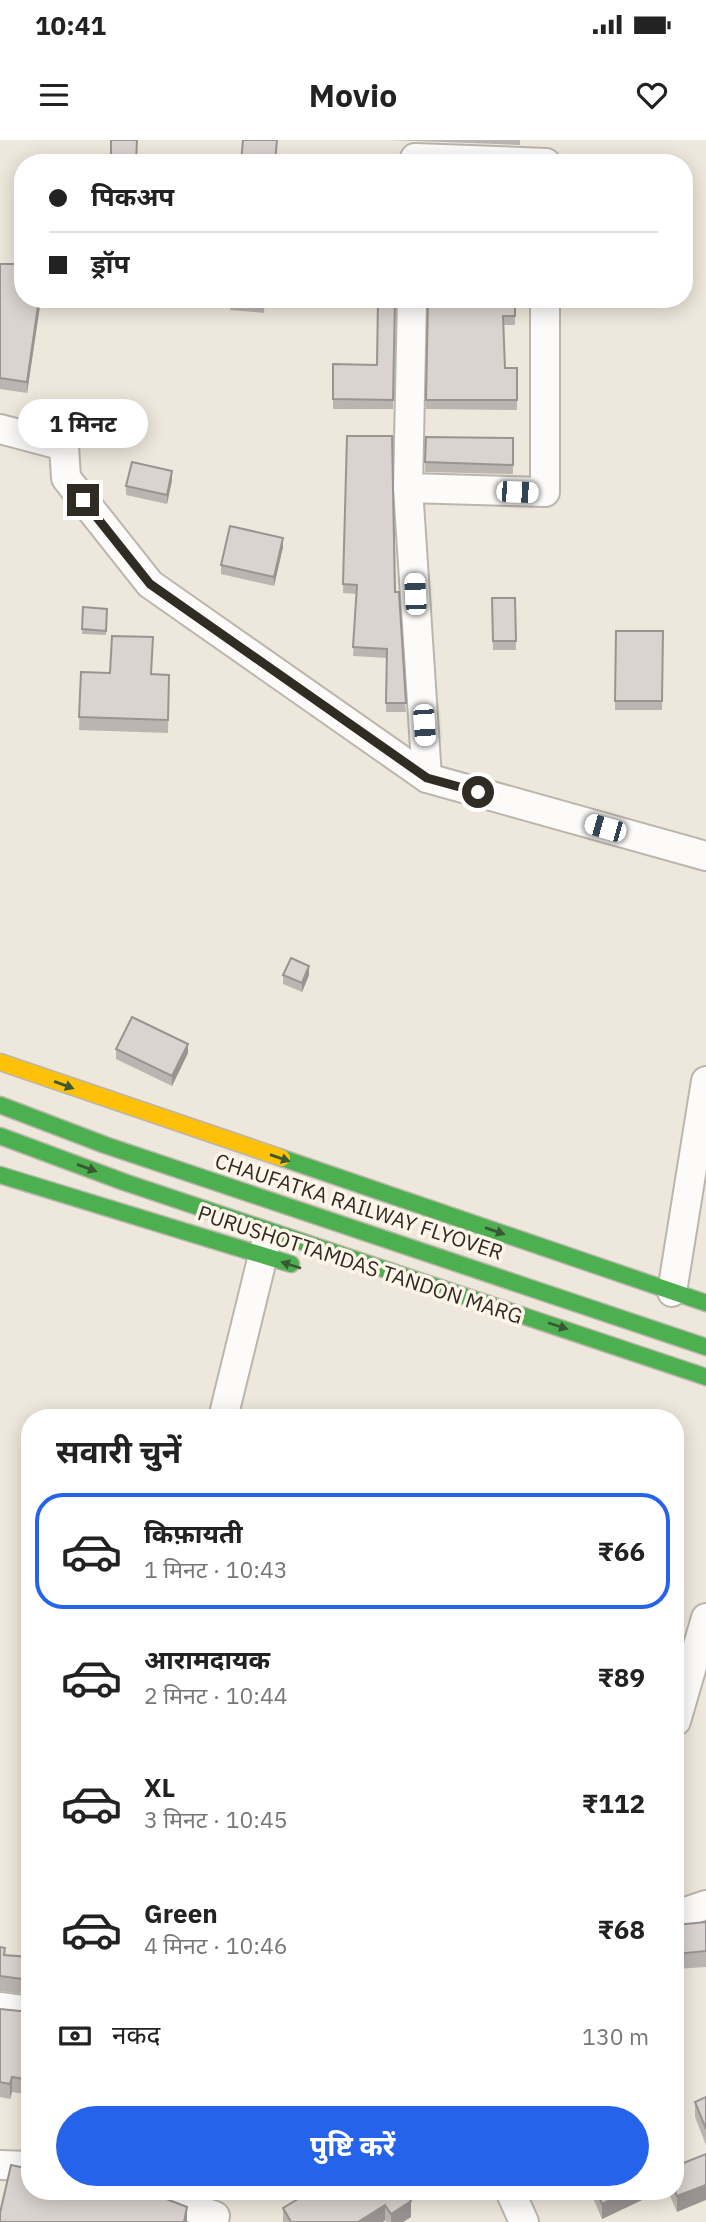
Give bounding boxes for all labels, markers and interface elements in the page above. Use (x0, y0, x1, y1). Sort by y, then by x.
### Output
text: 10:41 (35, 8, 106, 42)
text: Movio (309, 74, 397, 116)
icon: menu (35, 76, 73, 114)
icon: heart (633, 76, 671, 114)
text: पिकअप (91, 179, 174, 213)
text: ड्रॉप (91, 246, 129, 280)
callout: 1 मिनट (18, 398, 148, 448)
text: 1 मिनट (49, 408, 117, 438)
car (496, 481, 539, 503)
route end (67, 484, 99, 516)
car (404, 572, 427, 616)
car (413, 703, 436, 747)
route start (462, 776, 494, 808)
car (582, 812, 629, 844)
one-way arrow (54, 1080, 75, 1091)
street label: CHAUFATKA RAILWAY FLYOVER (212, 1146, 507, 1266)
one-way arrow (269, 1153, 290, 1164)
one-way arrow (77, 1163, 98, 1174)
street label: PURUSHOTTAMDAS TANDON MARG (194, 1198, 526, 1330)
one-way arrow (485, 1226, 506, 1237)
one-way arrow (281, 1259, 302, 1269)
one-way arrow (548, 1321, 569, 1332)
text: सवारी चुनें (56, 1430, 181, 1472)
text: किफ़ायती (144, 1516, 243, 1550)
icon: car (60, 1520, 123, 1583)
text: ₹66 (597, 1534, 645, 1568)
text: 1 मिनट · 10:43 (144, 1554, 288, 1584)
text: आरामदायक (144, 1642, 270, 1676)
icon: car (60, 1646, 123, 1709)
text: ₹89 (597, 1660, 645, 1694)
text: 2 मिनट · 10:44 (144, 1680, 288, 1710)
text: XL (144, 1770, 175, 1804)
icon: car (60, 1772, 123, 1835)
text: ₹112 (582, 1786, 645, 1820)
text: 3 मिनट · 10:45 (144, 1804, 288, 1834)
text: Green (144, 1896, 218, 1930)
icon: car (60, 1898, 123, 1961)
text: ₹68 (597, 1912, 645, 1946)
text: 4 मिनट · 10:46 (144, 1930, 288, 1960)
icon: cash (56, 2017, 94, 2055)
text: नकद (112, 2017, 160, 2051)
text: 130 m (582, 2021, 649, 2051)
button: पुष्टि करें (56, 2106, 649, 2186)

